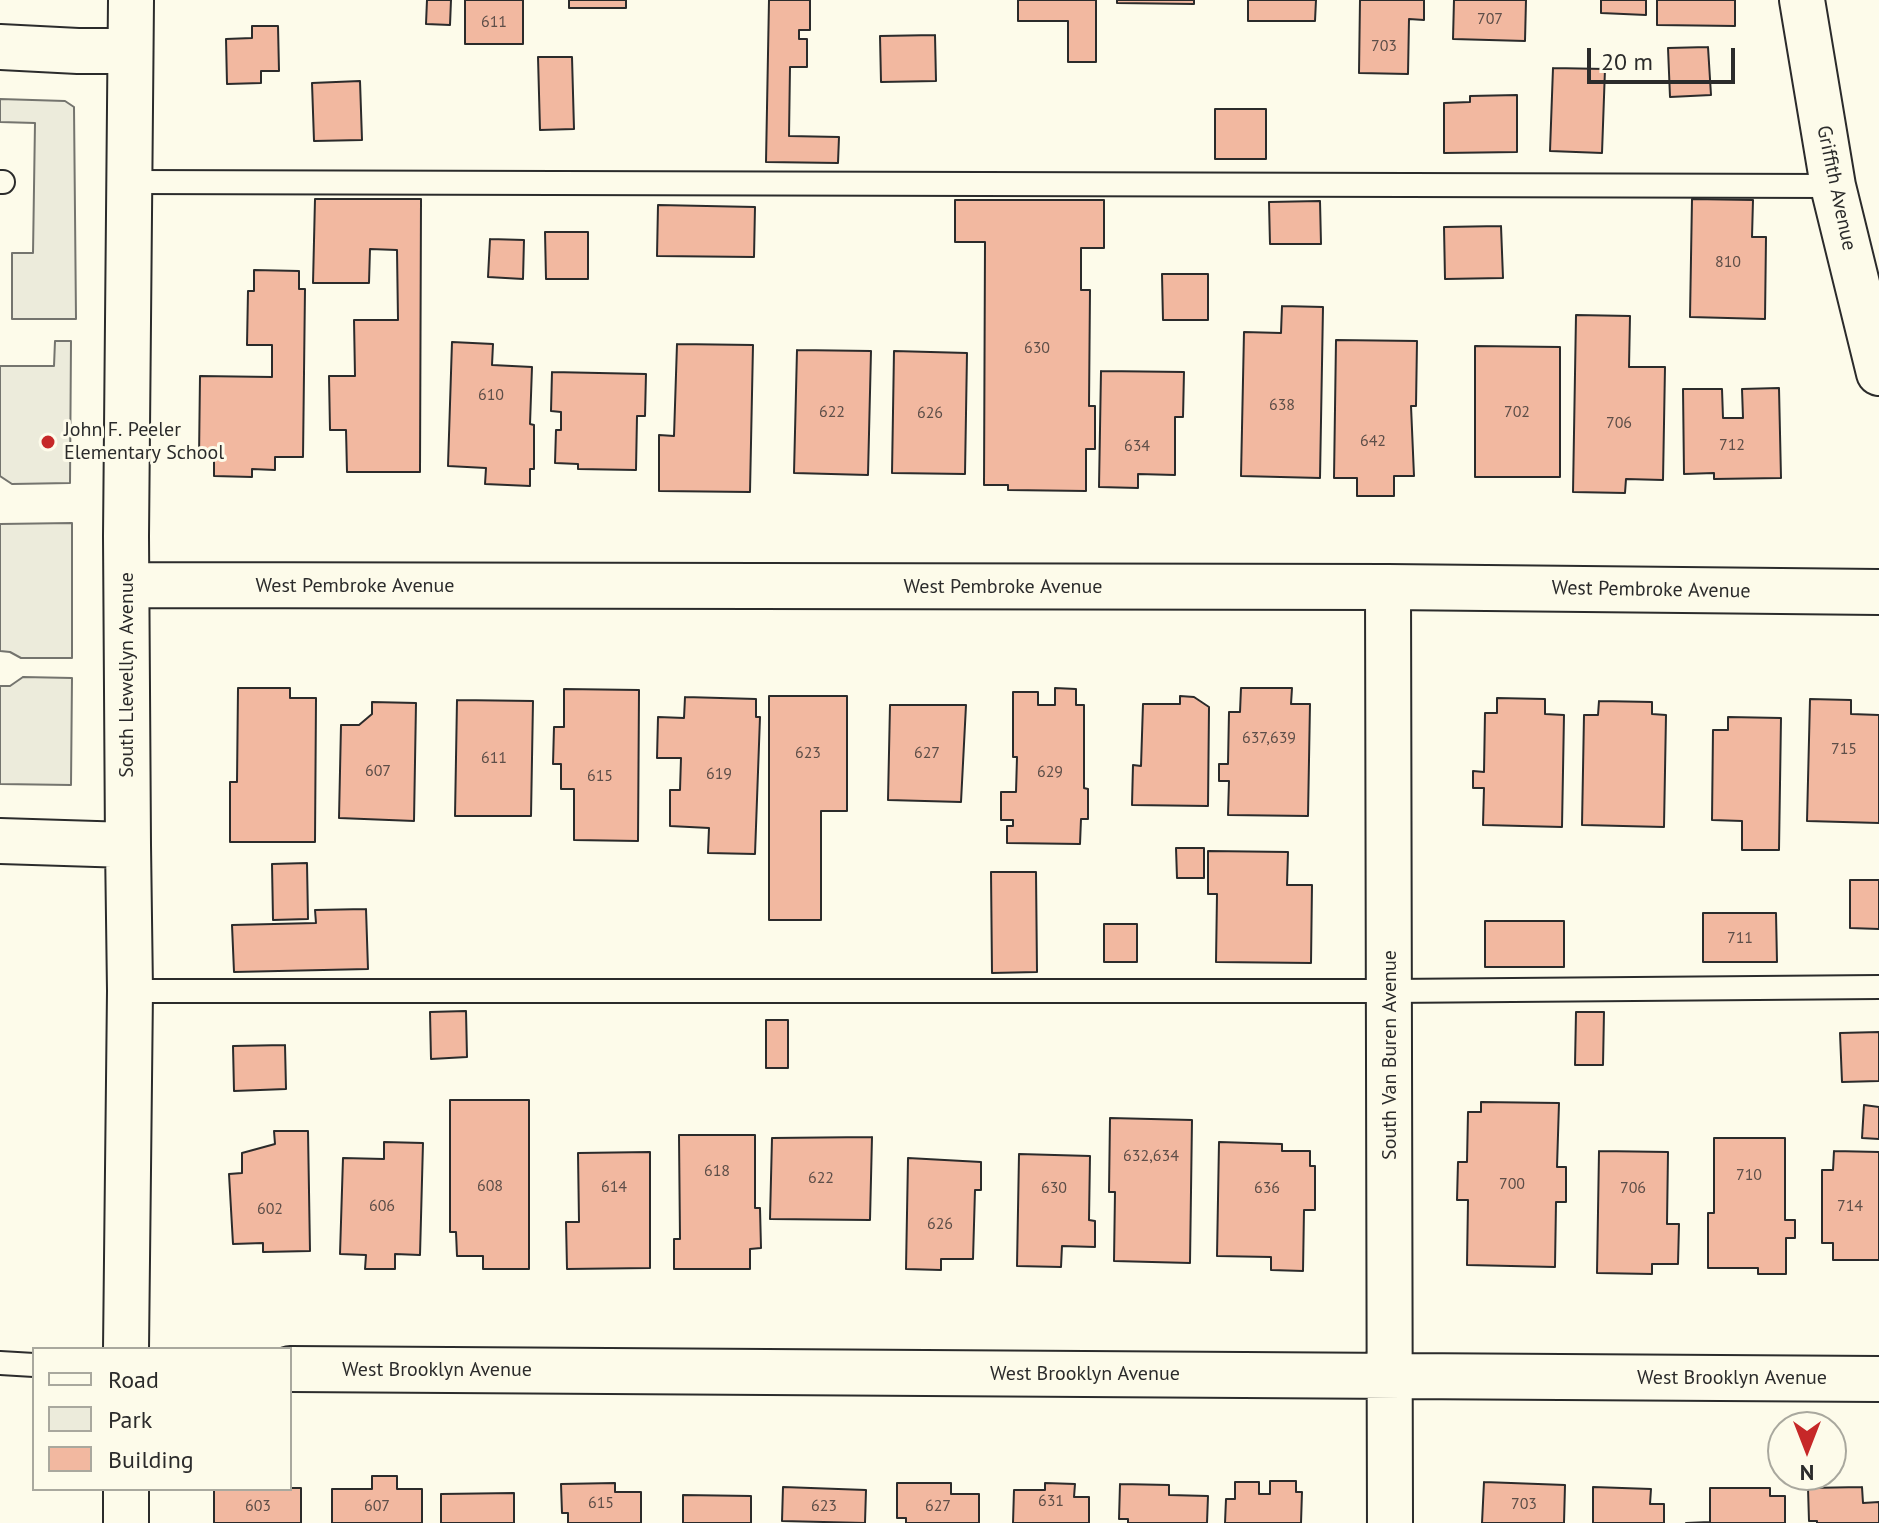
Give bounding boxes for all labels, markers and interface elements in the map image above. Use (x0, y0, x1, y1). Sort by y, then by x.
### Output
house number: 707 (1477, 9, 1503, 29)
house number: 611 (481, 12, 507, 32)
scale bar (1591, 32, 1739, 82)
house number: 703 (1371, 36, 1397, 56)
text: 20 m (1601, 46, 1653, 77)
street label: Griffith Avenue (1811, 123, 1861, 253)
house number: 810 (1715, 252, 1741, 272)
house number: 630 (1024, 338, 1050, 358)
house number: 610 (478, 385, 504, 405)
house number: 638 (1269, 395, 1295, 415)
house number: 622 (819, 402, 845, 422)
house number: 702 (1504, 402, 1530, 422)
house number: 626 (917, 403, 943, 423)
house number: 706 (1606, 413, 1632, 433)
place label: John F. Peeler Elementary School (64, 418, 224, 465)
house number: 642 (1360, 431, 1386, 451)
marker: John F. Peeler Elementary School (39, 433, 57, 451)
house number: 712 (1719, 435, 1745, 455)
house number: 634 (1124, 436, 1150, 456)
street label: South Llewellyn Avenue (115, 572, 139, 778)
street label: West Pembroke Avenue (256, 574, 454, 598)
street label: West Pembroke Avenue (904, 575, 1102, 599)
street label: West Pembroke Avenue (1551, 576, 1751, 604)
house number: 637,639 (1242, 728, 1296, 748)
house number: 715 (1831, 739, 1857, 759)
house number: 623 (795, 743, 821, 763)
house number: 627 (914, 743, 940, 763)
house number: 611 (481, 748, 507, 768)
house number: 607 (365, 761, 391, 781)
house number: 629 (1037, 762, 1063, 782)
house number: 619 (706, 764, 732, 784)
house number: 615 (587, 766, 613, 786)
house number: 711 (1727, 928, 1753, 948)
street label: South Van Buren Avenue (1378, 950, 1402, 1160)
house number: 632,634 (1123, 1146, 1179, 1166)
house number: 618 (704, 1161, 730, 1181)
house number: 710 (1736, 1165, 1762, 1185)
house number: 622 (808, 1168, 834, 1188)
house number: 700 (1499, 1174, 1525, 1194)
house number: 608 (477, 1176, 503, 1196)
house number: 614 (601, 1177, 627, 1197)
house number: 630 (1041, 1178, 1067, 1198)
house number: 636 (1254, 1178, 1280, 1198)
house number: 706 (1620, 1178, 1646, 1198)
house number: 606 (369, 1196, 395, 1216)
house number: 714 (1837, 1196, 1863, 1216)
house number: 602 (257, 1199, 283, 1219)
house number: 626 (927, 1214, 953, 1234)
legend (32, 1347, 292, 1491)
street label: West Brooklyn Avenue (342, 1358, 532, 1382)
street label: West Brooklyn Avenue (990, 1362, 1180, 1386)
text: Road (108, 1364, 159, 1395)
street label: West Brooklyn Avenue (1637, 1366, 1827, 1390)
text: Park (108, 1404, 152, 1435)
north arrow (1767, 1411, 1847, 1491)
text: Building (108, 1444, 194, 1475)
text: N (1800, 1459, 1814, 1487)
house number: 631 (1038, 1491, 1064, 1511)
house number: 615 (588, 1493, 614, 1513)
house number: 703 (1511, 1494, 1537, 1514)
house number: 603 (245, 1496, 271, 1516)
house number: 607 (364, 1496, 390, 1516)
house number: 623 (811, 1496, 837, 1516)
house number: 627 (925, 1496, 951, 1516)

